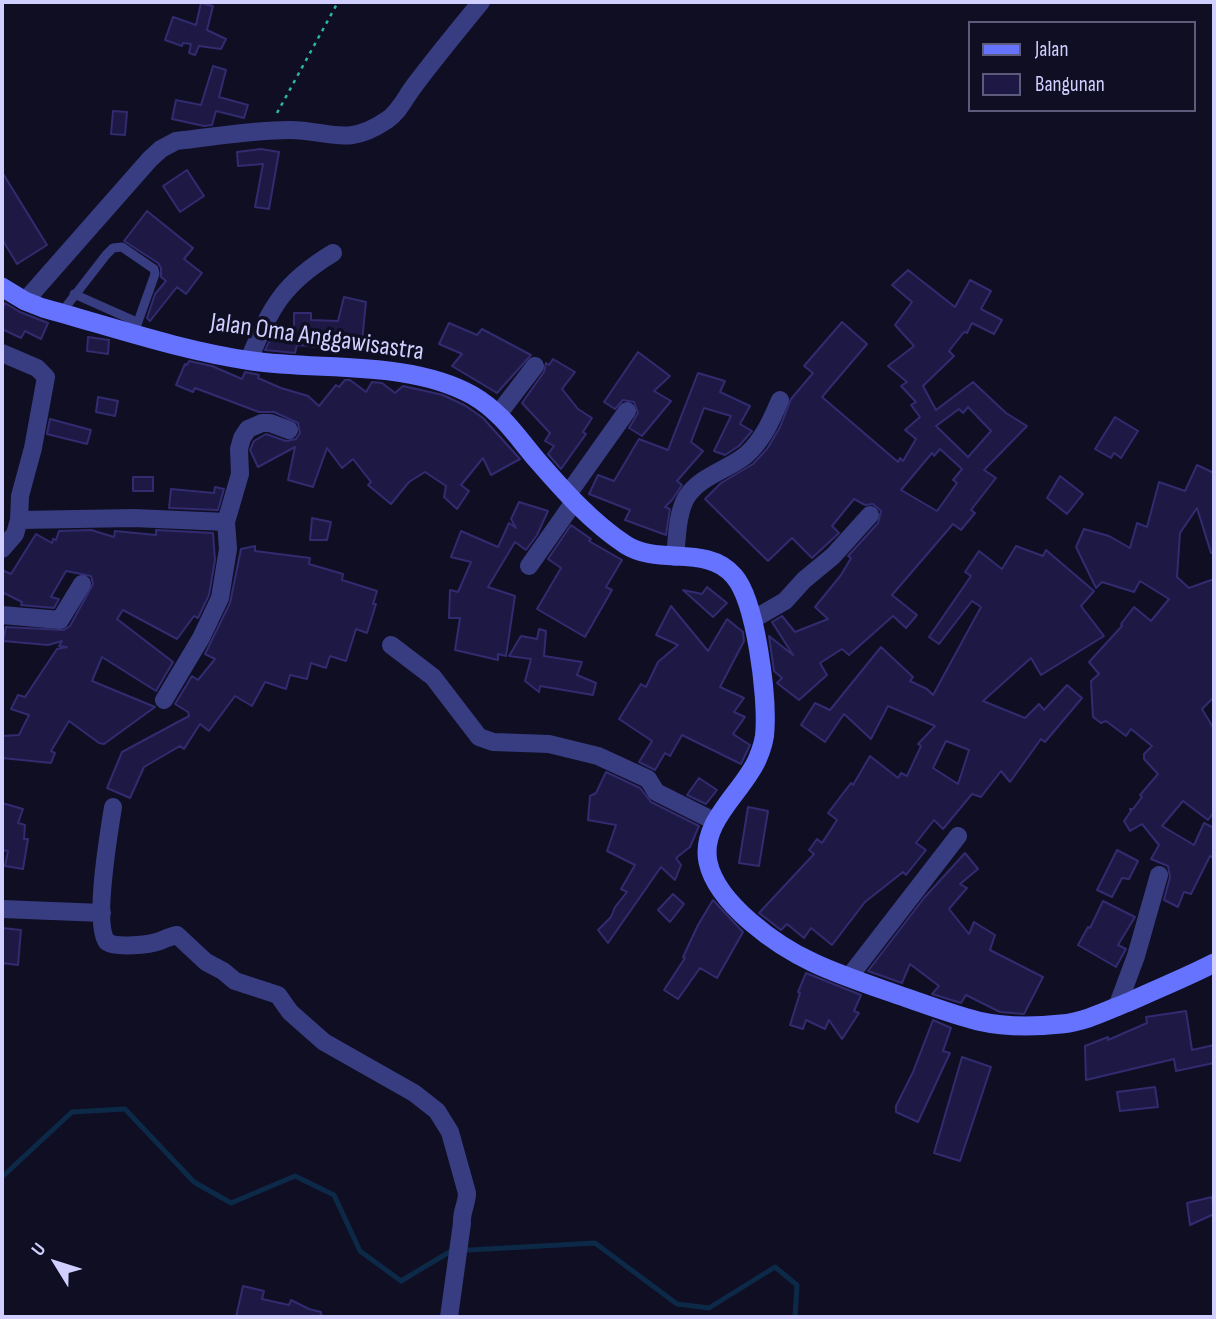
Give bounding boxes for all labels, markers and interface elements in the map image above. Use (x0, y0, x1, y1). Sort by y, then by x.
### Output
legend (968, 21, 1195, 112)
text: Jalan (1035, 37, 1068, 62)
text: Bangunan (1035, 72, 1105, 97)
street label: Jalan Oma Anggawisastra (208, 308, 426, 368)
north arrow (21, 1228, 91, 1298)
text: U (27, 1239, 51, 1261)

